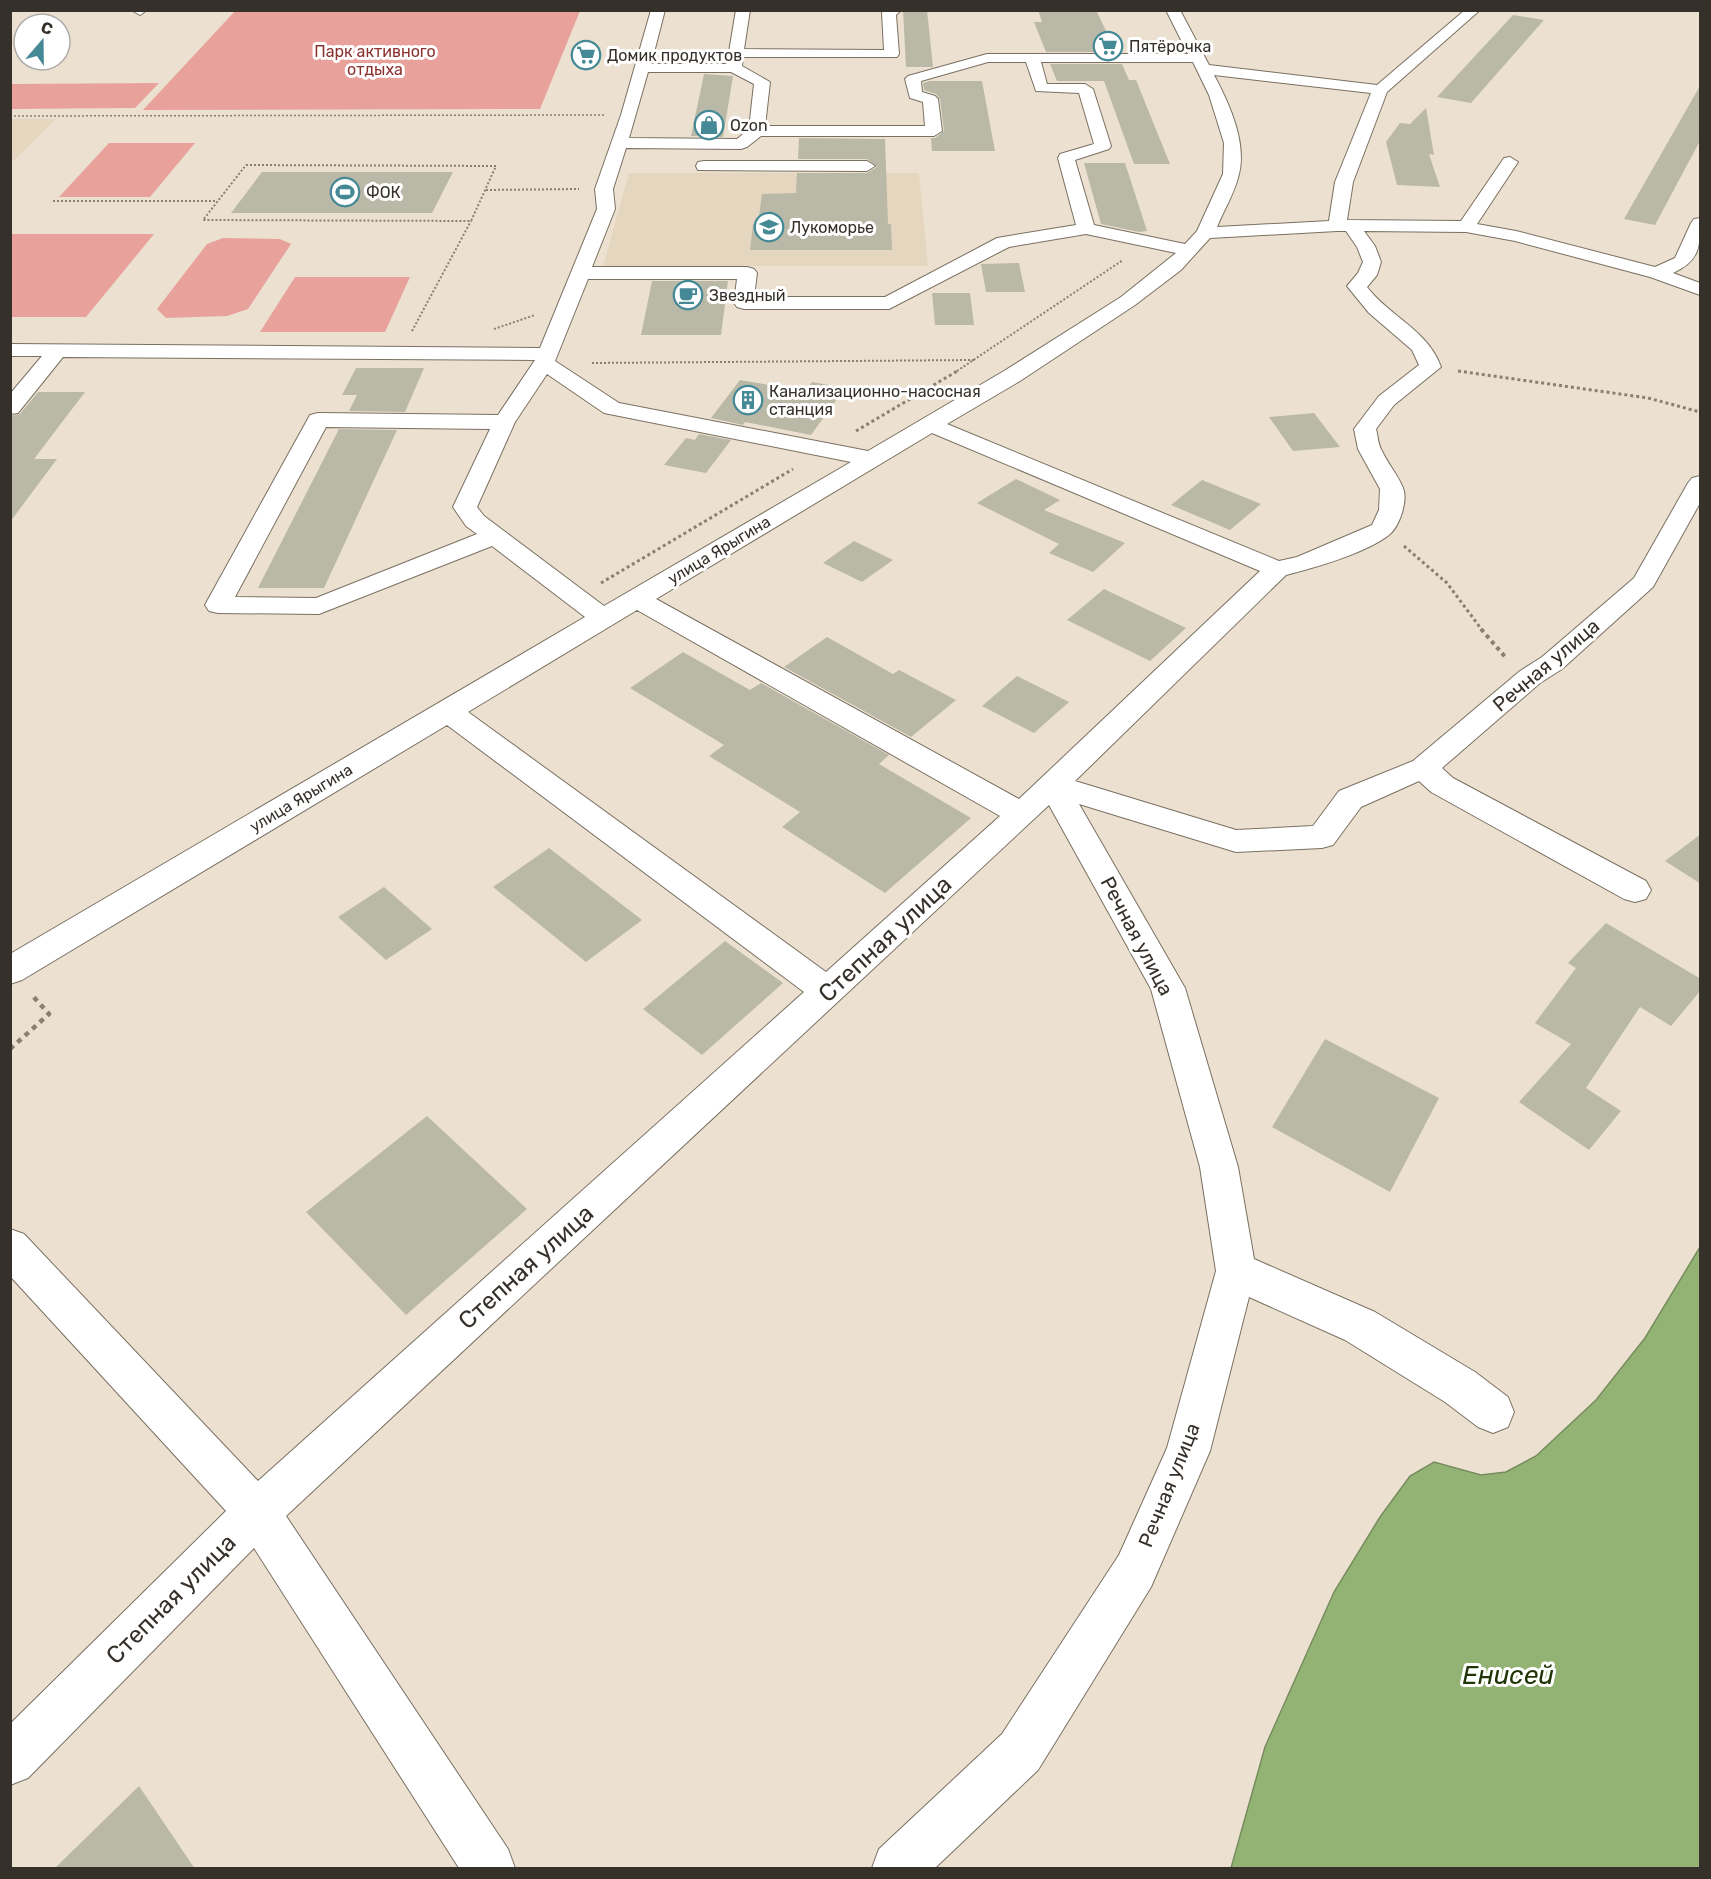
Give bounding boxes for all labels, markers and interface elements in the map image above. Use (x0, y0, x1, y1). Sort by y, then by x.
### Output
north arrow (12, 12, 72, 72)
text: С (38, 18, 55, 39)
supermarket icon: Пятёрочка (1092, 30, 1124, 62)
place label: Пятёрочка (1129, 37, 1211, 56)
supermarket icon: Домик продуктов (570, 39, 602, 71)
park label: Парк активного отдыха (314, 42, 436, 79)
place label: Домик продуктов (607, 46, 742, 65)
shop icon: Ozon (693, 109, 725, 141)
place label: Ozon (730, 116, 768, 135)
sports icon: ФОК (329, 176, 361, 208)
place label: ФОК (366, 183, 401, 202)
school or university icon: Лукоморье (753, 211, 785, 243)
place label: Лукоморье (790, 218, 874, 237)
cafe icon: Звездный (672, 279, 704, 311)
place label: Звездный (709, 286, 785, 305)
place label: Канализационно-насосная станция (769, 382, 981, 419)
building icon: Канализационно-насосная станция (732, 384, 764, 416)
street label: улица Ярыгина (664, 512, 774, 588)
street label: Речная улица (1488, 614, 1604, 716)
street label: улица Ярыгина (246, 760, 356, 836)
street label: Степная улица (813, 870, 957, 1008)
street label: Речная улица (1096, 872, 1178, 1000)
street label: Степная улица (453, 1199, 599, 1335)
street label: Речная улица (1133, 1419, 1205, 1551)
street label: Степная улица (100, 1528, 242, 1670)
water label: Енисей (1462, 1660, 1554, 1691)

